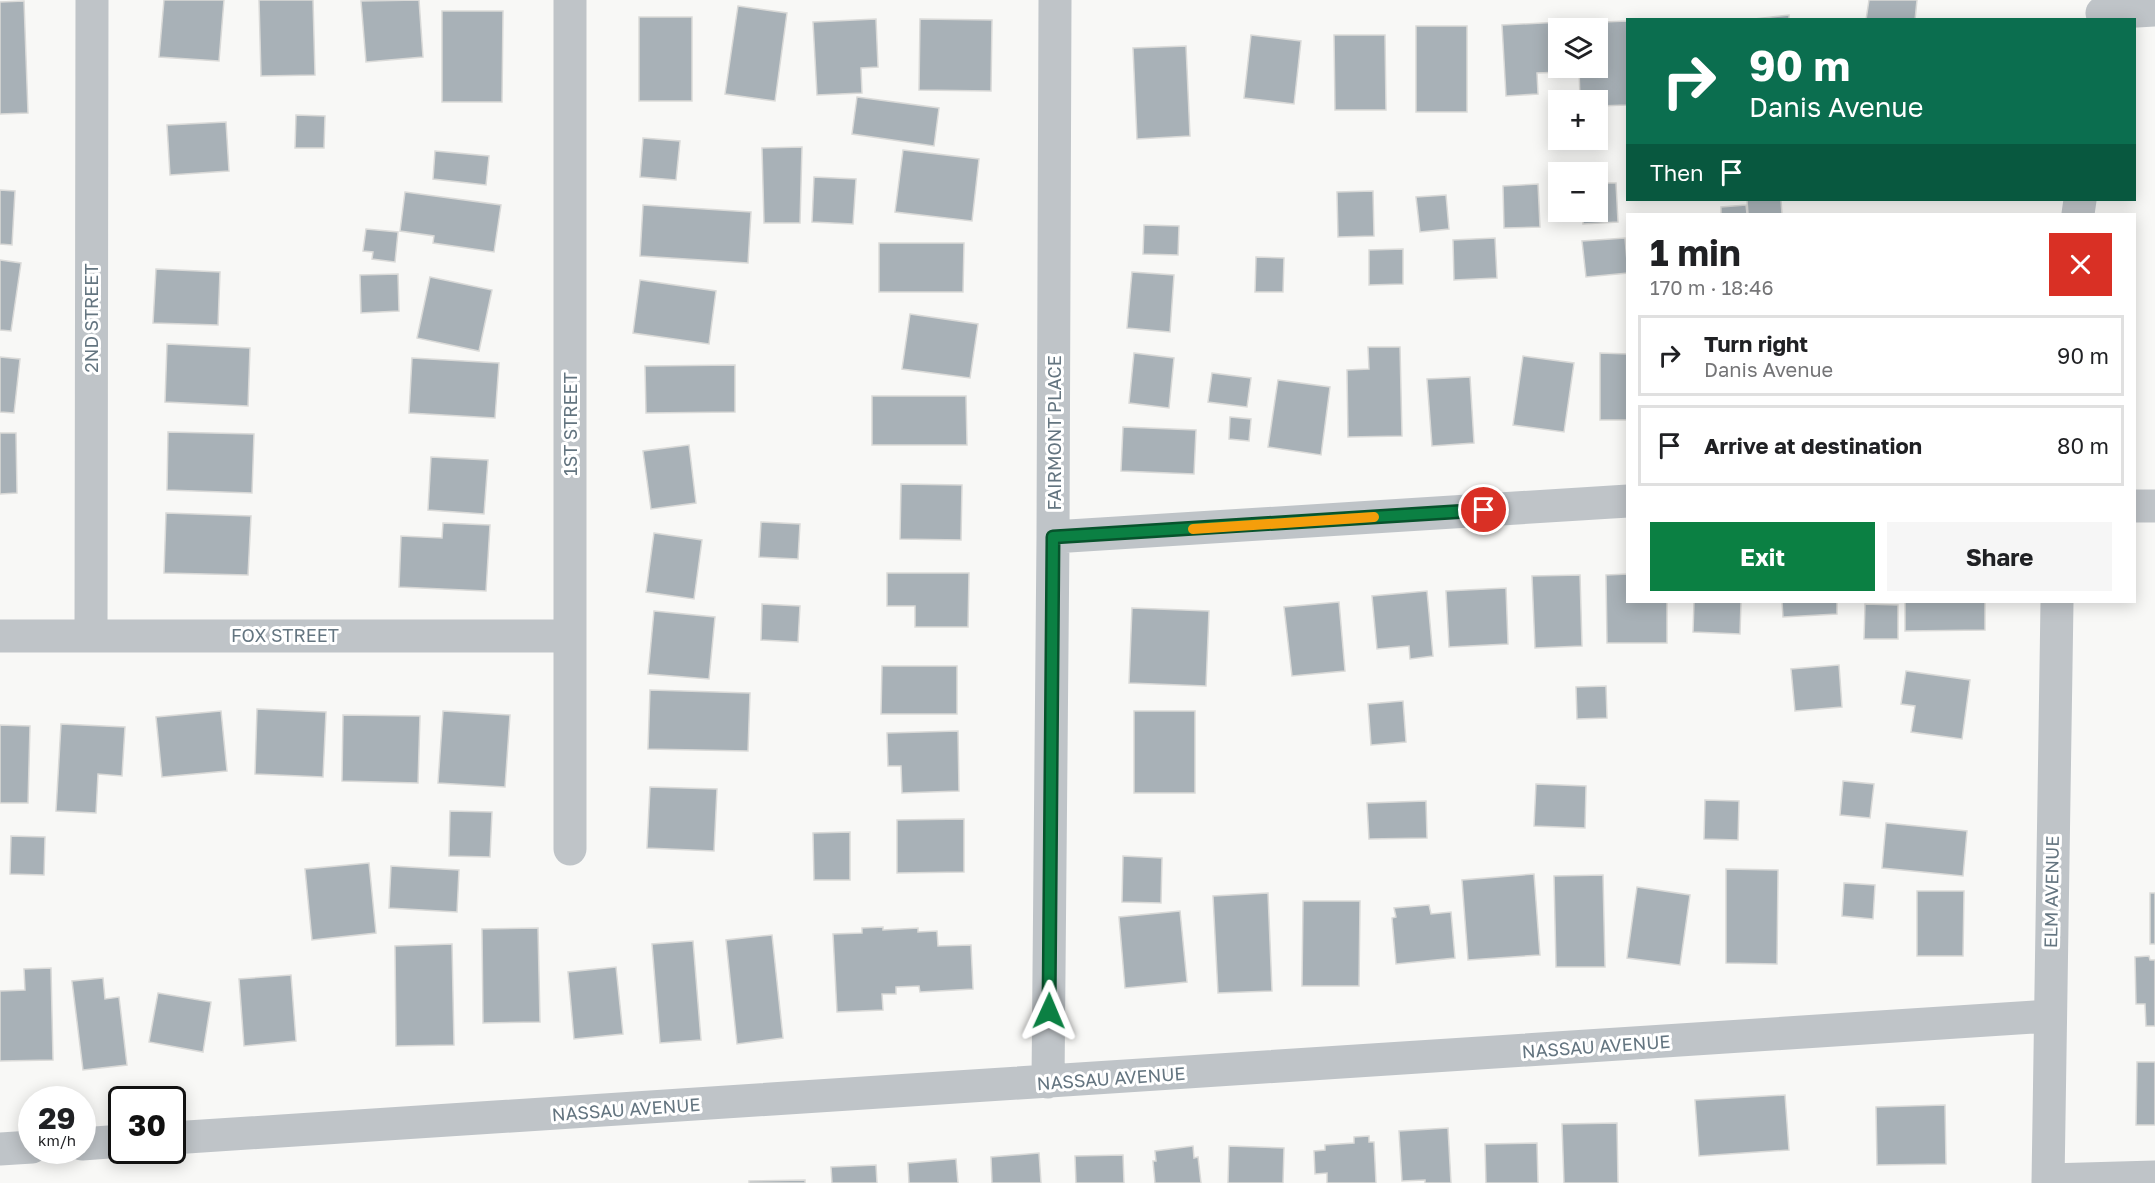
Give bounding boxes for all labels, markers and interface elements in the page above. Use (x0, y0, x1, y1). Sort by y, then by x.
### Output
map controls (1548, 18, 1608, 222)
button: layers (1548, 18, 1608, 78)
text: 90 m (1749, 40, 1850, 90)
icon: right (1650, 42, 1728, 120)
button: + (1548, 90, 1608, 150)
text: Danis Avenue (1749, 91, 1923, 123)
icon: arrive (1715, 156, 1748, 189)
text: Then (1650, 159, 1703, 186)
button: − (1548, 162, 1608, 222)
text: 1 min (1650, 231, 1741, 274)
button: close (2049, 233, 2112, 296)
street label: 2ND STREET (80, 263, 102, 373)
text: 170 m · 18:46 (1650, 275, 1774, 299)
text: Turn right (1704, 330, 1808, 357)
icon: right (1653, 339, 1686, 372)
text: 90 m (2057, 342, 2109, 369)
street label: FAIRMONT PLACE (1043, 355, 1065, 511)
text: Danis Avenue (1704, 357, 1833, 381)
street label: 1ST STREET (559, 372, 581, 476)
icon: arrive (1653, 429, 1686, 462)
text: Arrive at destination (1704, 432, 1922, 459)
text: 80 m (2057, 432, 2109, 459)
pin (1458, 484, 1509, 535)
icon: arrive (1467, 493, 1500, 526)
button: Exit (1650, 522, 1875, 591)
button: Share (1887, 522, 2112, 591)
street label: FOX STREET (231, 624, 339, 646)
street label: ELM AVENUE (2039, 836, 2063, 948)
position arrow (1017, 979, 1081, 1043)
street label: NASSAU AVENUE (1521, 1030, 1671, 1062)
street label: NASSAU AVENUE (1036, 1062, 1186, 1094)
speed limit sign: 30 (108, 1086, 186, 1164)
street label: NASSAU AVENUE (551, 1093, 701, 1125)
text: 29 (38, 1100, 76, 1136)
text: km/h (38, 1131, 76, 1149)

